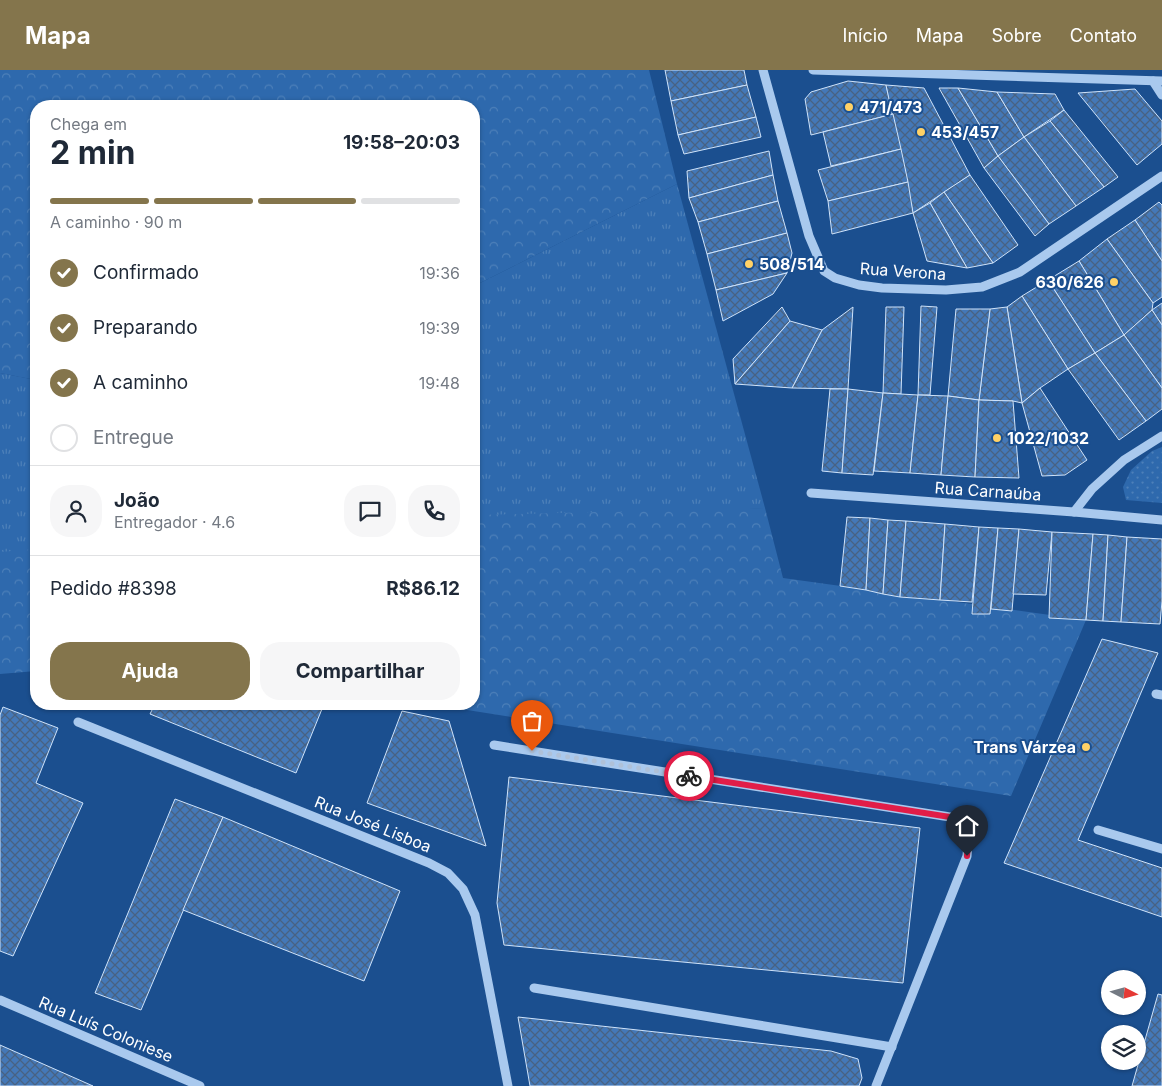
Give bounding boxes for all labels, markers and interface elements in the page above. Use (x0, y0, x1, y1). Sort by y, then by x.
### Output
text: Mapa (25, 21, 91, 50)
text: Início (843, 25, 888, 46)
text: Mapa (916, 25, 963, 46)
text: Sobre (991, 25, 1042, 46)
text: Contato (1070, 25, 1137, 46)
place label: 471/473 (859, 97, 922, 117)
marker: 471/473 (843, 101, 855, 113)
text: Chega em (50, 114, 127, 134)
place label: 453/457 (931, 122, 999, 142)
marker: 453/457 (915, 126, 927, 138)
text: 19:58–20:03 (343, 131, 460, 154)
text: 2 min (50, 133, 136, 172)
text: A caminho · 90 m (50, 212, 182, 232)
place label: 508/514 (759, 254, 825, 274)
marker: 508/514 (743, 258, 755, 270)
street label: Rua Verona (859, 258, 947, 284)
icon: check (50, 259, 78, 287)
text: Confirmado (93, 261, 199, 284)
text: 19:36 (419, 263, 460, 283)
place label: 630/626 (1035, 272, 1104, 292)
marker: 630/626 (1108, 276, 1120, 288)
icon: check (50, 314, 78, 342)
text: Preparando (93, 316, 198, 339)
text: 19:39 (419, 318, 460, 338)
icon: check (50, 369, 78, 397)
text: A caminho (93, 371, 188, 394)
text: 19:48 (419, 373, 460, 393)
text: Entregue (93, 426, 174, 449)
place label: 1022/1032 (1007, 428, 1089, 448)
marker: 1022/1032 (991, 432, 1003, 444)
street label: Rua Carnaúba (934, 477, 1042, 505)
button: person (50, 485, 102, 537)
button: chat (344, 485, 396, 537)
button: phone (408, 485, 460, 537)
text: João (114, 489, 160, 512)
text: Entregador · 4.6 (114, 512, 235, 532)
text: Pedido #8398 (50, 577, 177, 600)
text: R$86.12 (386, 577, 460, 600)
button: Ajuda (50, 642, 250, 700)
button: Compartilhar (260, 642, 460, 700)
pin (511, 700, 553, 751)
icon: bag (518, 707, 546, 735)
place label: Trans Várzea (973, 737, 1076, 757)
marker: Trans Várzea (1080, 741, 1092, 753)
courier (664, 751, 714, 801)
icon: bike (675, 762, 703, 790)
street label: Rua José Lisboa (312, 791, 434, 857)
pin (946, 805, 988, 856)
icon: home (953, 812, 981, 840)
north arrow (1101, 970, 1146, 1015)
map controls (1101, 970, 1146, 1070)
street label: Rua Luís Coloniese (36, 992, 176, 1066)
button: layers (1101, 1025, 1146, 1070)

